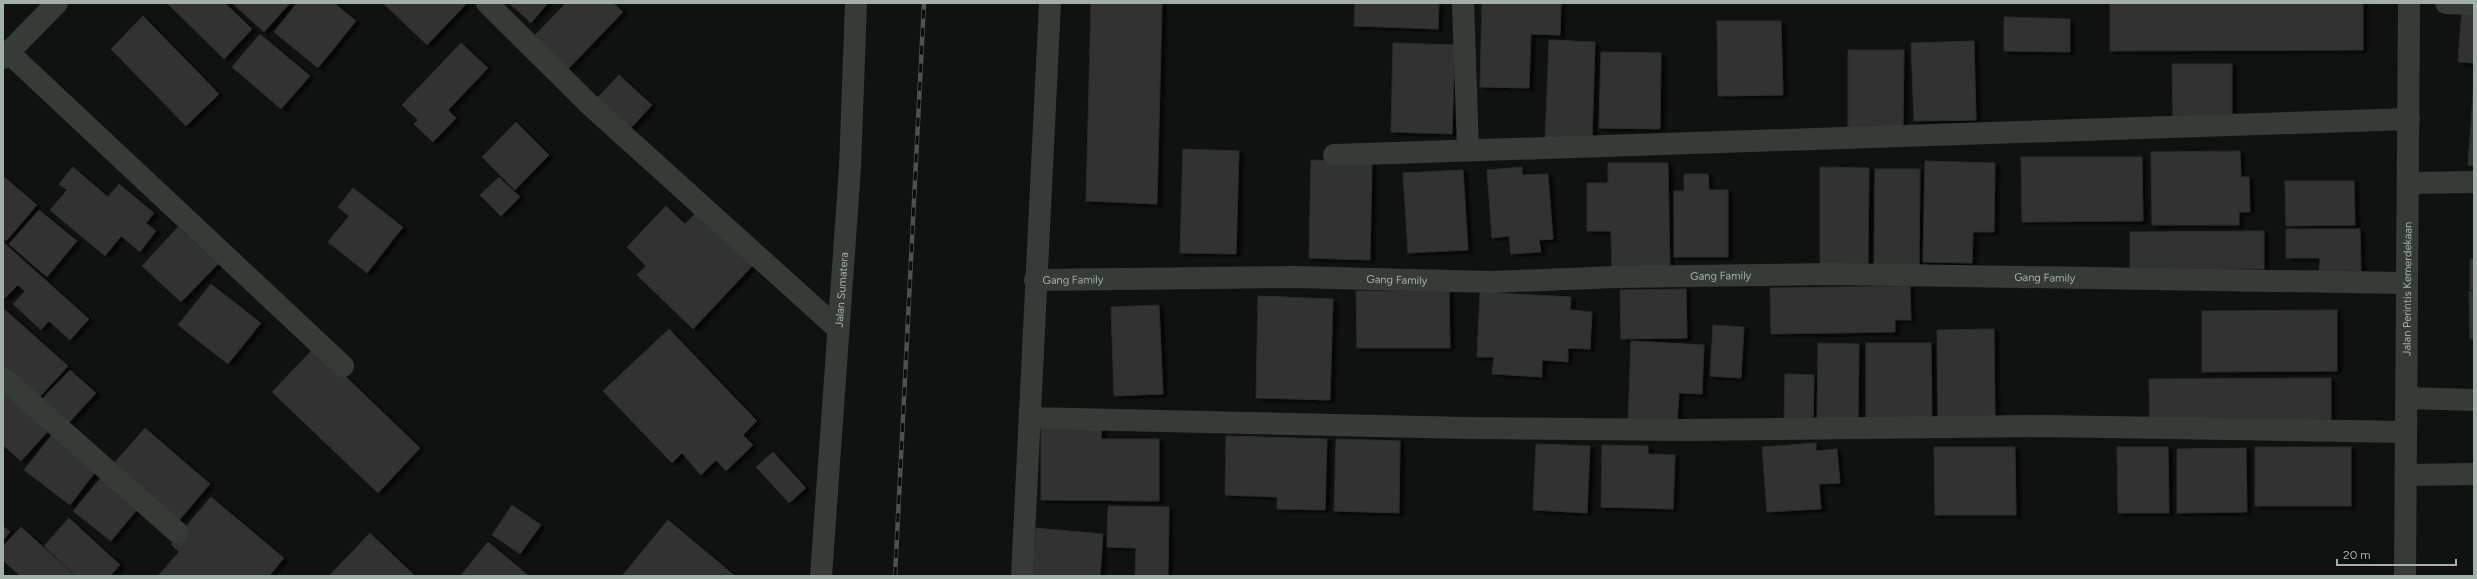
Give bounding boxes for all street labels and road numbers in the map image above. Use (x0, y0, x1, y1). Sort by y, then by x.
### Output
street label: Jalan Perintis Kemerdekaan (2401, 222, 2414, 356)
street label: Jalan Sumatera (833, 252, 851, 328)
street label: Gang Family (1690, 269, 1752, 283)
street label: Gang Family (2014, 271, 2076, 285)
street label: Gang Family (1042, 273, 1104, 287)
street label: Gang Family (1366, 273, 1428, 287)

